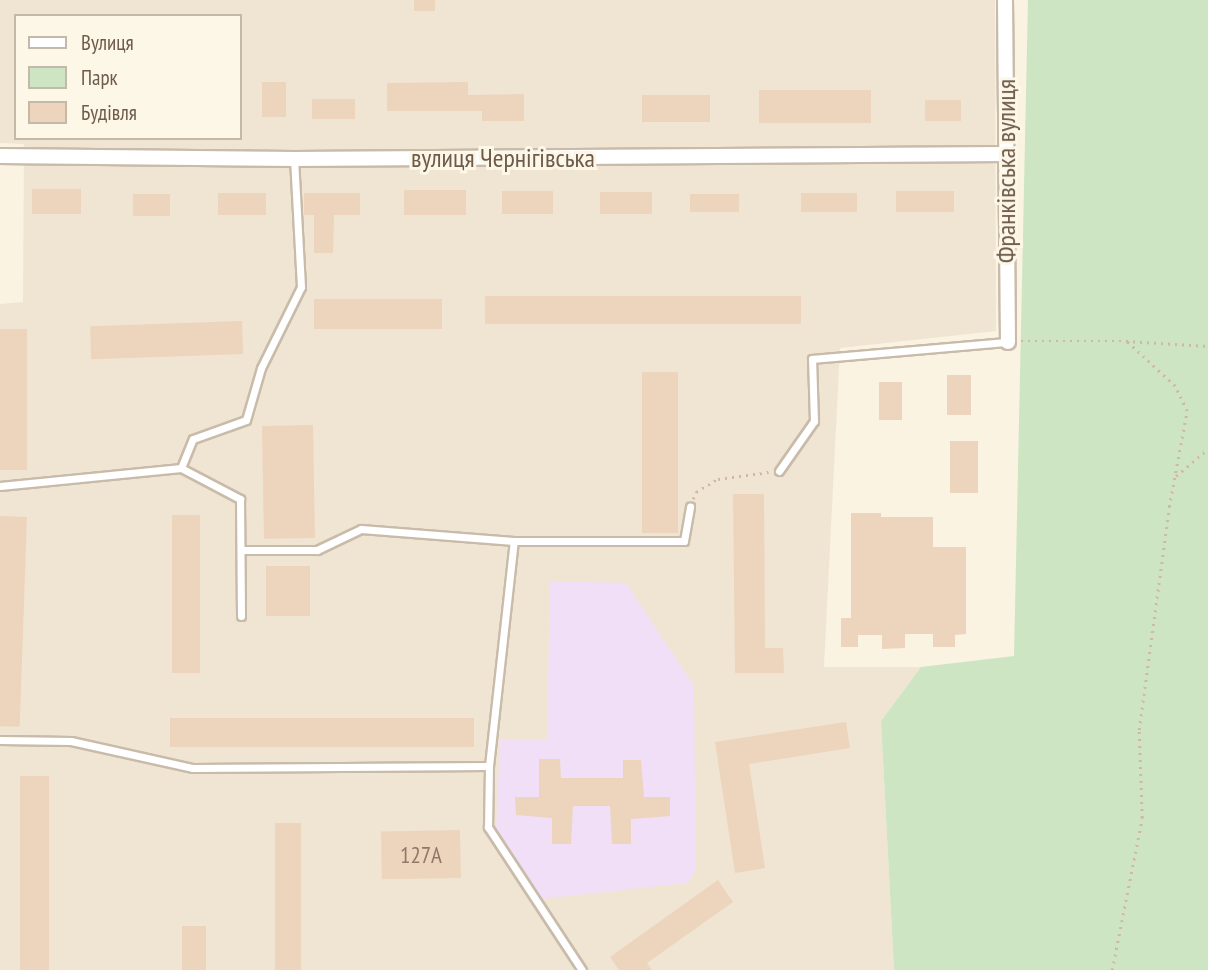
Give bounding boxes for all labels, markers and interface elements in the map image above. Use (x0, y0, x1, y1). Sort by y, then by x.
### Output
legend (14, 14, 242, 140)
text: Вулиця (81, 29, 134, 56)
text: Парк (81, 64, 118, 91)
street label: Франківська вулиця (990, 79, 1022, 263)
text: Будівля (81, 99, 137, 126)
street label: вулиця Чернігівська (411, 142, 595, 174)
house number: 127А (400, 841, 442, 869)

